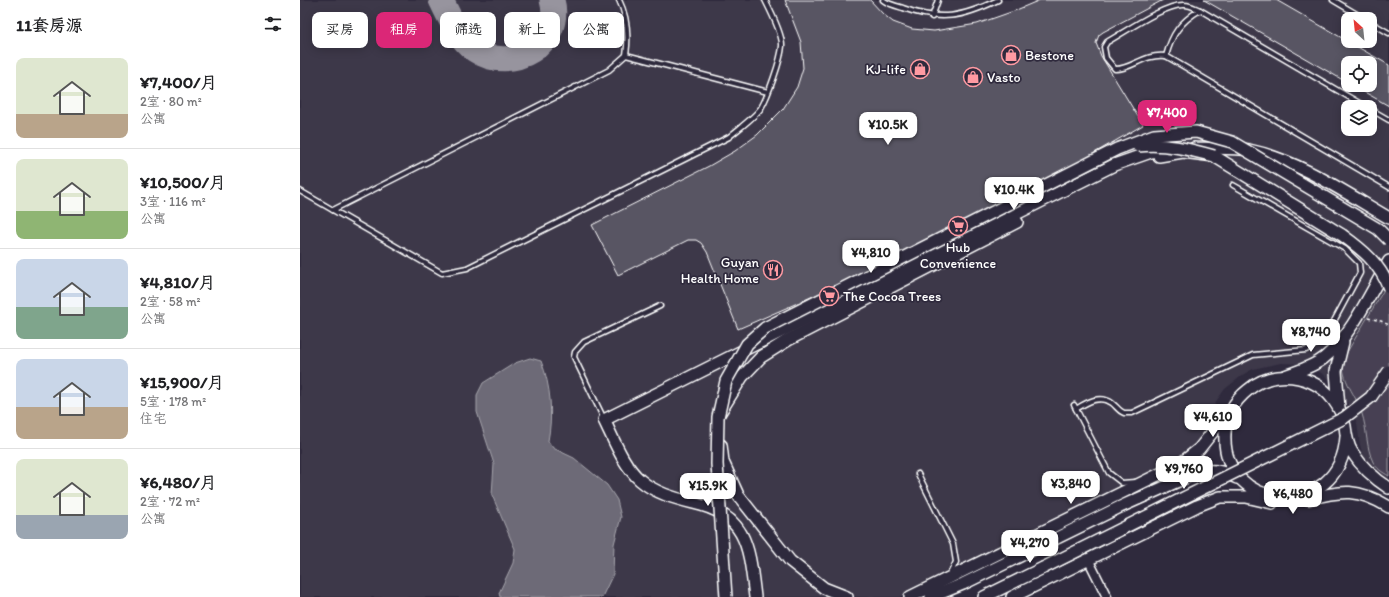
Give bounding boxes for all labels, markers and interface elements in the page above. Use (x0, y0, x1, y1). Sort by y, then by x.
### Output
chip: 买房 (312, 12, 368, 48)
chip: 租房 (376, 12, 432, 48)
chip: 筛选 (440, 12, 496, 48)
chip: 新上 (504, 12, 560, 48)
chip: 公寓 (568, 12, 624, 48)
north arrow (1341, 12, 1377, 48)
map controls (1341, 12, 1377, 136)
icon: filters (262, 13, 284, 35)
text: 11套房源 (16, 15, 83, 35)
shop icon: Bestone (1000, 44, 1022, 66)
place label: Bestone (1025, 47, 1074, 64)
button: locate (1341, 56, 1377, 92)
shop icon: KJ-life (909, 58, 931, 80)
place label: KJ-life (866, 61, 906, 78)
shop icon: Vasto (962, 66, 984, 88)
place label: Vasto (987, 69, 1021, 86)
text: ¥7,400/月 (140, 72, 217, 92)
icon: home (48, 74, 96, 122)
text: 2室 · 80 m² (140, 94, 202, 109)
pin: ¥7,400 (1134, 100, 1200, 134)
button: layers (1341, 100, 1377, 136)
text: ¥7,400 (1147, 105, 1187, 120)
text: 公寓 (140, 111, 166, 126)
pin: ¥10.5K (855, 112, 921, 146)
text: ¥10.5K (868, 117, 908, 132)
text: ¥10,500/月 (140, 172, 226, 192)
icon: home (48, 175, 96, 223)
pin: ¥10.4K (981, 177, 1047, 211)
text: ¥10.4K (994, 182, 1034, 197)
text: 3室 · 116 m² (140, 194, 206, 209)
text: 公寓 (140, 211, 166, 226)
supermarket icon: Hub Convenience (947, 215, 969, 237)
place label: Hub Convenience (920, 239, 996, 272)
pin: ¥4,810 (838, 240, 904, 274)
text: ¥4,810 (851, 245, 891, 260)
place label: Guyan Health Home (681, 254, 760, 287)
restaurant icon: Guyan Health Home (762, 259, 784, 281)
text: ¥4,810/月 (140, 272, 216, 292)
icon: home (48, 275, 96, 323)
supermarket icon: The Cocoa Trees (818, 285, 840, 307)
place label: The Cocoa Trees (843, 288, 941, 305)
text: 2室 · 58 m² (140, 294, 201, 309)
text: 公寓 (140, 311, 166, 326)
pin: ¥8,740 (1278, 319, 1344, 353)
text: ¥8,740 (1291, 324, 1331, 339)
text: ¥15,900/月 (140, 372, 224, 392)
icon: home (48, 375, 96, 423)
text: 5室 · 178 m² (140, 394, 206, 409)
pin: ¥4,610 (1180, 404, 1246, 438)
text: ¥4,610 (1193, 409, 1233, 424)
text: 住宅 (140, 411, 166, 426)
pin: ¥9,760 (1151, 456, 1217, 490)
text: ¥9,760 (1165, 461, 1203, 476)
pin: ¥3,840 (1038, 471, 1104, 505)
text: ¥6,480/月 (140, 472, 217, 492)
pin: ¥15.9K (675, 473, 741, 507)
icon: home (48, 475, 96, 523)
text: ¥3,840 (1051, 476, 1091, 491)
text: ¥15.9K (689, 478, 727, 493)
pin: ¥6,480 (1260, 481, 1326, 515)
text: ¥6,480 (1273, 486, 1313, 501)
text: 2室 · 72 m² (140, 494, 200, 509)
text: 公寓 (140, 511, 166, 526)
pin: ¥4,270 (997, 530, 1063, 564)
text: ¥4,270 (1010, 535, 1050, 550)

